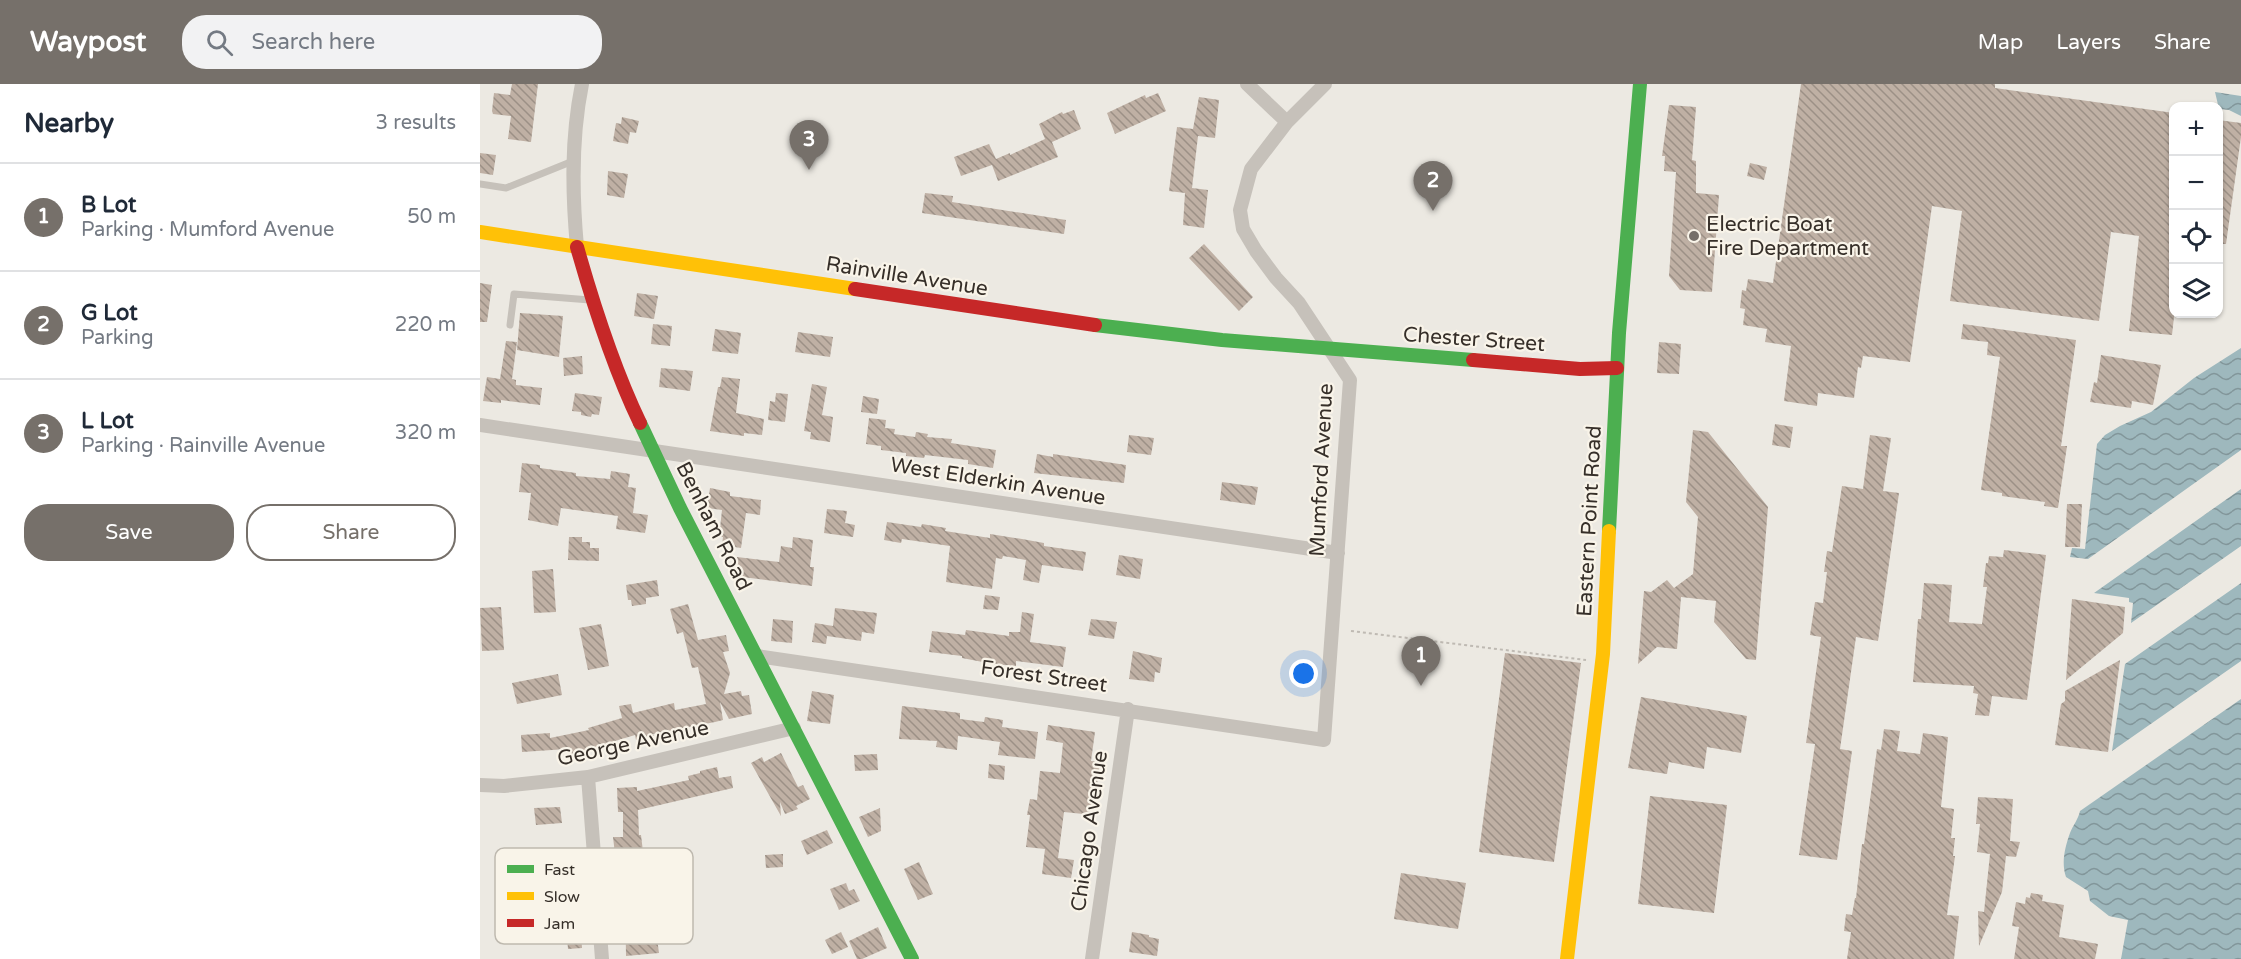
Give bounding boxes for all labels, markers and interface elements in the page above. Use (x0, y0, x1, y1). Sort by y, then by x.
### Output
search box (182, 15, 602, 69)
text: Waypost (30, 25, 146, 59)
icon: search (203, 26, 236, 59)
text: Search here (251, 29, 375, 55)
text: Map (1978, 30, 2023, 55)
text: Layers (2056, 30, 2121, 55)
text: Share (2154, 30, 2211, 55)
map controls (2169, 102, 2223, 318)
button: + (2169, 102, 2223, 156)
text: Nearby (24, 108, 114, 139)
text: 3 results (376, 111, 456, 135)
pin: 3 (790, 120, 828, 170)
button: − (2169, 156, 2223, 210)
pin: 2 (1414, 162, 1452, 211)
text: B Lot (81, 192, 136, 218)
text: 1 (37, 205, 50, 229)
text: 50 m (407, 205, 456, 229)
button: locate (2169, 210, 2223, 264)
place label: Electric Boat Fire Department (1706, 212, 1869, 261)
text: Parking · Mumford Avenue (81, 218, 334, 242)
marker: Electric Boat Fire Department (1687, 229, 1701, 243)
street label: Rainville Avenue (824, 251, 990, 302)
button: layers (2169, 264, 2223, 318)
text: G Lot (81, 300, 138, 326)
text: 2 (37, 313, 50, 337)
text: 220 m (395, 313, 456, 337)
street label: Chester Street (1402, 322, 1546, 357)
text: Parking (81, 326, 154, 350)
street label: Mumford Avenue (1304, 383, 1339, 557)
text: L Lot (81, 408, 134, 434)
text: 3 (37, 421, 50, 445)
text: 320 m (395, 421, 456, 445)
street label: Eastern Point Road (1572, 425, 1607, 617)
text: Parking · Rainville Avenue (81, 434, 325, 458)
street label: West Elderkin Avenue (889, 452, 1107, 511)
street label: Benham Road (670, 458, 757, 595)
button: Save (24, 504, 234, 561)
button: Share (246, 504, 456, 561)
pin: 1 (1402, 636, 1440, 686)
street label: Forest Street (979, 655, 1109, 698)
your location (1289, 659, 1318, 688)
street label: George Avenue (555, 715, 711, 772)
street label: Chicago Avenue (1066, 749, 1113, 913)
legend (495, 848, 693, 944)
text: Fast (544, 860, 575, 880)
text: Slow (544, 887, 580, 907)
text: Jam (544, 914, 575, 934)

